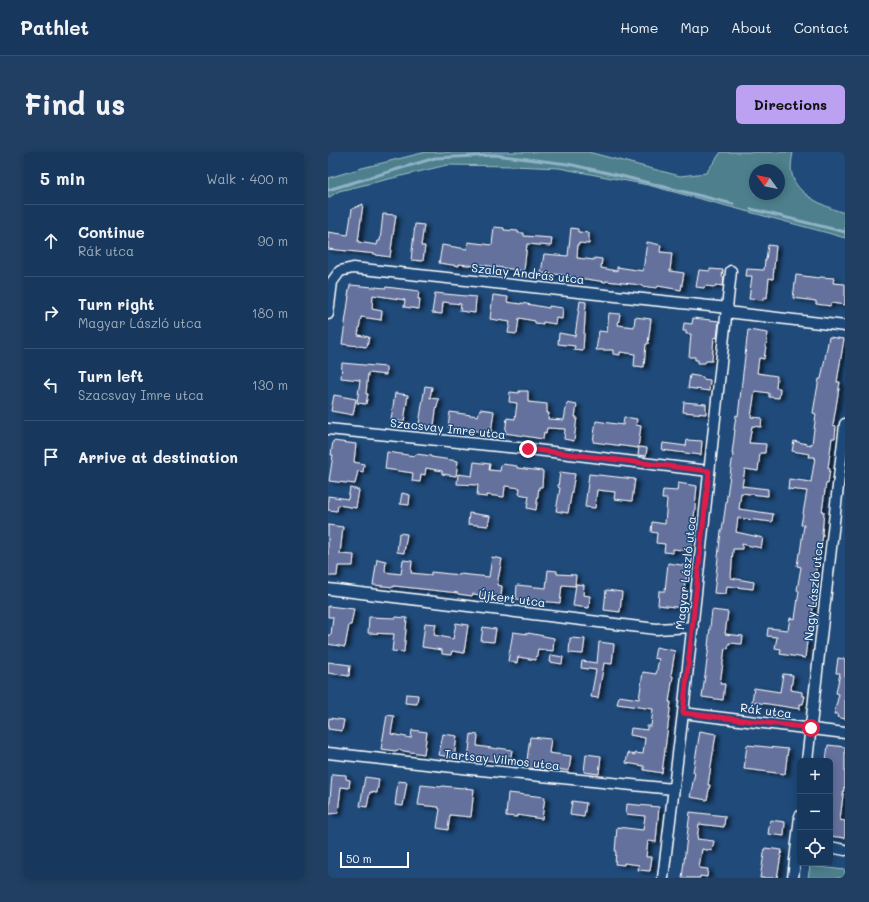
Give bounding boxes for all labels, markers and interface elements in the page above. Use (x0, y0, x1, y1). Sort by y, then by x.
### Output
text: Pathlet (20, 15, 89, 40)
text: Home (620, 18, 658, 37)
text: Map (680, 18, 709, 37)
text: About (731, 18, 772, 37)
text: Contact (794, 18, 849, 37)
button: Directions (736, 85, 845, 124)
text: Find us (24, 86, 125, 122)
north arrow (749, 164, 785, 200)
text: 5 min (40, 167, 85, 189)
text: Walk · 400 m (206, 170, 288, 187)
text: Continue (78, 222, 145, 242)
icon: ahead (40, 230, 62, 252)
text: 90 m (258, 232, 288, 249)
text: Rák utca (78, 242, 134, 259)
street label: Szalay András utca (471, 259, 585, 287)
text: Turn right (78, 294, 155, 314)
icon: right (40, 302, 62, 324)
text: 180 m (252, 304, 288, 321)
text: Magyar László utca (78, 314, 202, 331)
text: Turn left (78, 366, 143, 386)
icon: left (40, 374, 62, 396)
text: 130 m (252, 376, 288, 393)
text: Szacsvay Imre utca (78, 386, 204, 403)
street label: Szacsvay Imre utca (389, 414, 507, 442)
route end (519, 440, 537, 458)
icon: arrive (40, 446, 62, 468)
text: Arrive at destination (78, 447, 238, 467)
street label: Magyar László utca (671, 515, 699, 631)
street label: Nagy László utca (800, 540, 826, 642)
street label: Újkert utca (478, 586, 546, 610)
street label: Rák utca (739, 699, 793, 721)
route start (802, 719, 820, 737)
street label: Tartsay Vilmos utca (443, 745, 561, 773)
map controls (797, 758, 833, 866)
button: + (797, 758, 833, 794)
button: − (797, 794, 833, 830)
button: locate (797, 830, 833, 866)
scale bar (340, 850, 409, 869)
text: 50 m (346, 851, 372, 866)

